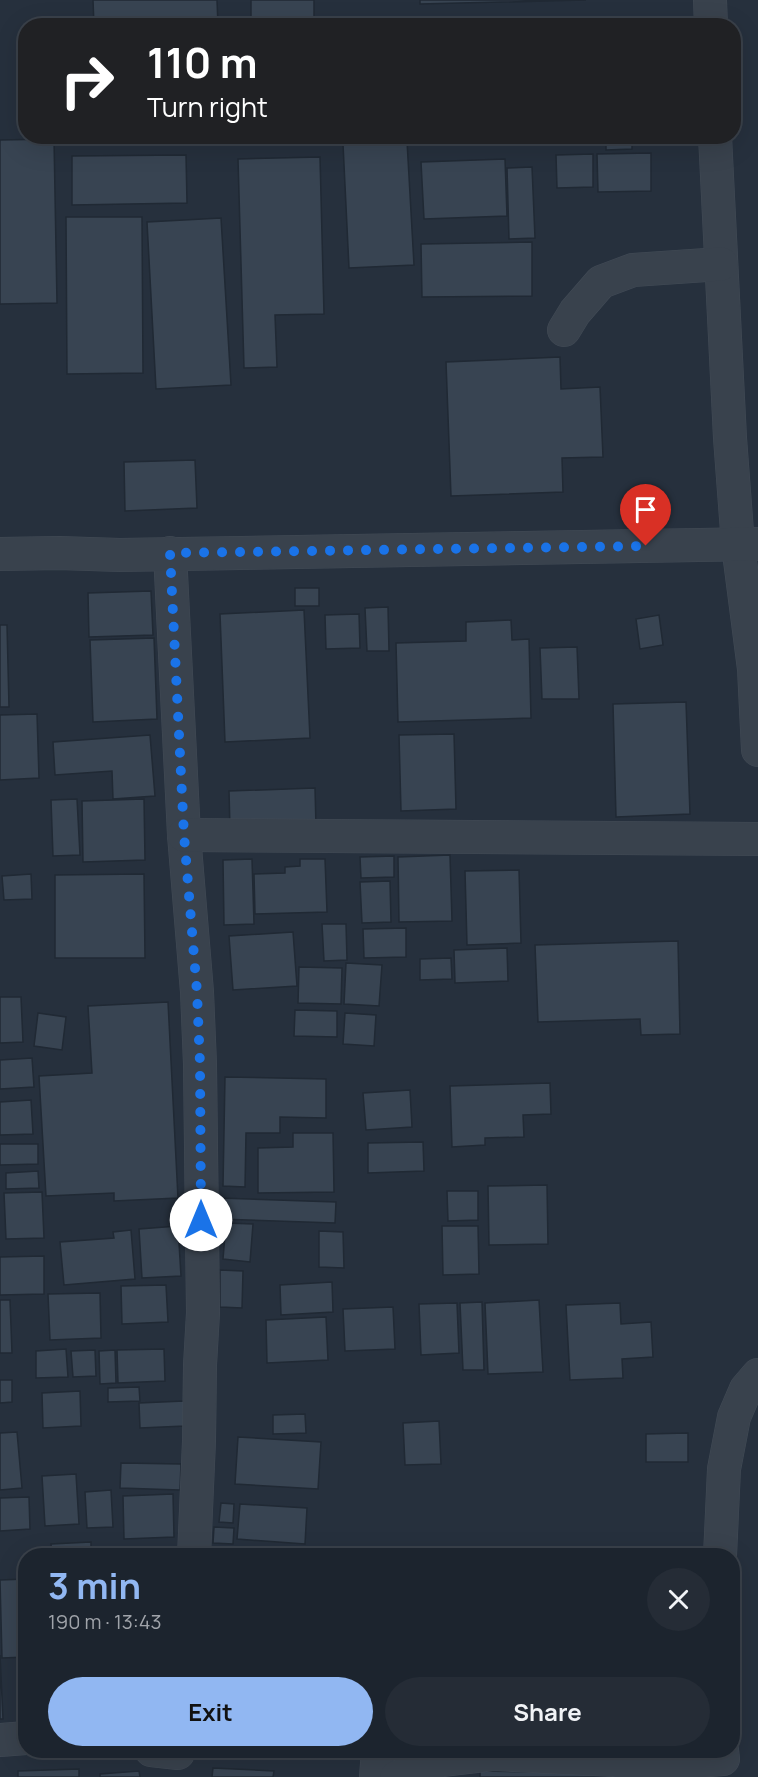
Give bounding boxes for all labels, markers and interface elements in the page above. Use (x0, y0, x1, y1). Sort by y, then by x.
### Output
text: 110 m (147, 33, 258, 91)
icon: right (48, 42, 126, 120)
text: Turn right (147, 88, 268, 125)
pin (620, 484, 671, 546)
icon: arrive (629, 493, 662, 526)
position arrow (169, 1188, 233, 1252)
text: 3 min (48, 1561, 141, 1610)
button: close (647, 1568, 710, 1631)
text: 190 m · 13:43 (48, 1608, 162, 1635)
button: Exit (48, 1677, 373, 1746)
button: Share (385, 1677, 710, 1746)

